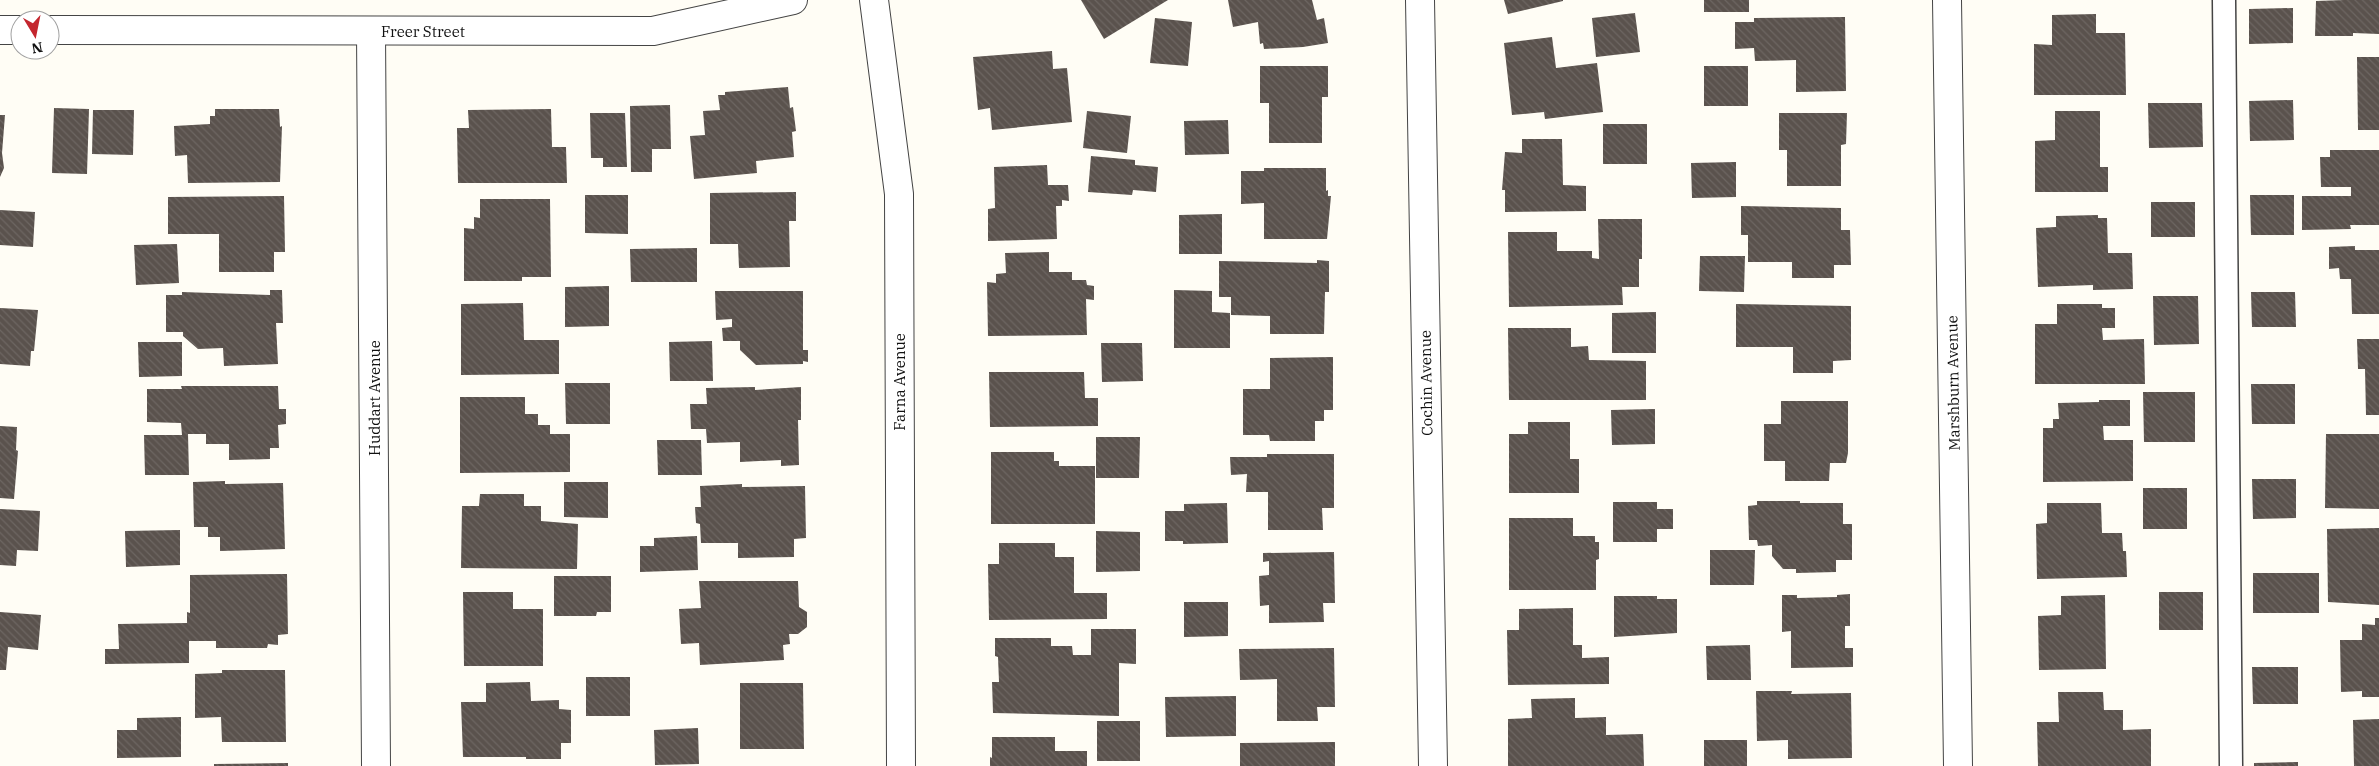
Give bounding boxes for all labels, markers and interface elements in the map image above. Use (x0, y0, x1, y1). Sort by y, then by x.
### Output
north arrow (10, 10, 60, 60)
street label: Freer Street (381, 22, 465, 41)
text: N (30, 38, 44, 58)
street label: Marshburn Avenue (1942, 315, 1964, 451)
street label: Cochin Avenue (1416, 330, 1436, 436)
street label: Farna Avenue (890, 333, 909, 431)
street label: Huddart Avenue (365, 340, 384, 456)

